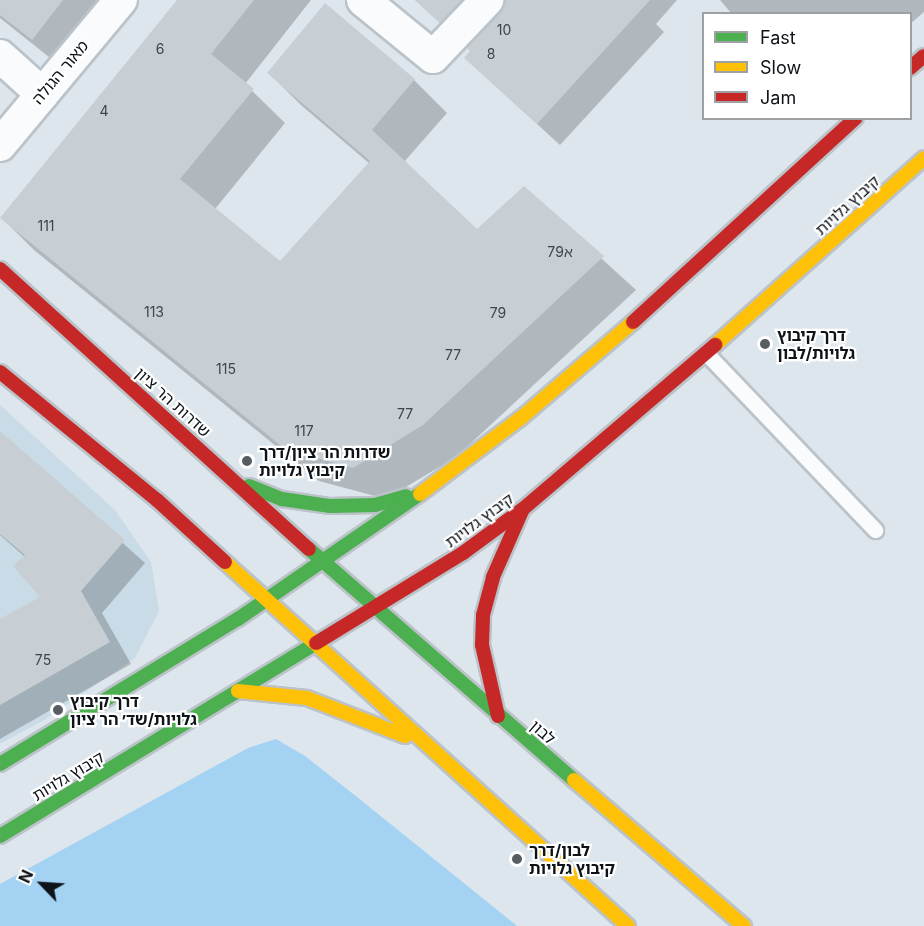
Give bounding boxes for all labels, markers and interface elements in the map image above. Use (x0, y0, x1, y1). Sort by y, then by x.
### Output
legend (702, 12, 912, 120)
house number: 10 (497, 22, 511, 38)
text: Fast (760, 27, 796, 48)
street label: מאור הגולה (28, 36, 92, 108)
house number: 6 (156, 41, 164, 57)
house number: 8 (487, 46, 495, 62)
text: Slow (760, 57, 801, 78)
text: Jam (760, 87, 796, 108)
house number: 4 (99, 103, 109, 119)
street label: קיבוץ גלויות (811, 171, 883, 239)
house number: 111 (37, 218, 55, 234)
house number: 79א (547, 244, 573, 260)
house number: 113 (144, 304, 164, 320)
house number: 79 (490, 305, 506, 321)
place label: דרך קיבוץ גלויות/לבון (777, 325, 855, 363)
marker: דרך קיבוץ גלויות/לבון (758, 337, 772, 351)
house number: 77 (445, 347, 461, 363)
house number: 115 (216, 361, 236, 377)
street label: שדרות הר ציון (131, 363, 215, 441)
house number: 77 (397, 406, 413, 422)
house number: 117 (294, 423, 314, 439)
place label: שדרות הר ציון/דרך קיבוץ גלויות (259, 442, 390, 480)
marker: שדרות הר ציון/דרך קיבוץ גלויות (240, 454, 254, 468)
street label: קיבוץ גלויות (441, 489, 517, 551)
house number: 75 (35, 652, 51, 668)
place label: דרך קיבוץ גלויות/שד׳ הר ציון (70, 691, 197, 729)
marker: דרך קיבוץ גלויות/שד׳ הר ציון (51, 703, 65, 717)
street label: לבון (527, 716, 559, 748)
street label: קיבוץ גלויות (29, 747, 107, 805)
place label: לבון/דרך קיבוץ גלויות (529, 840, 615, 878)
marker: לבון/דרך קיבוץ גלויות (510, 852, 524, 866)
north arrow (12, 854, 72, 914)
text: N (14, 867, 37, 886)

